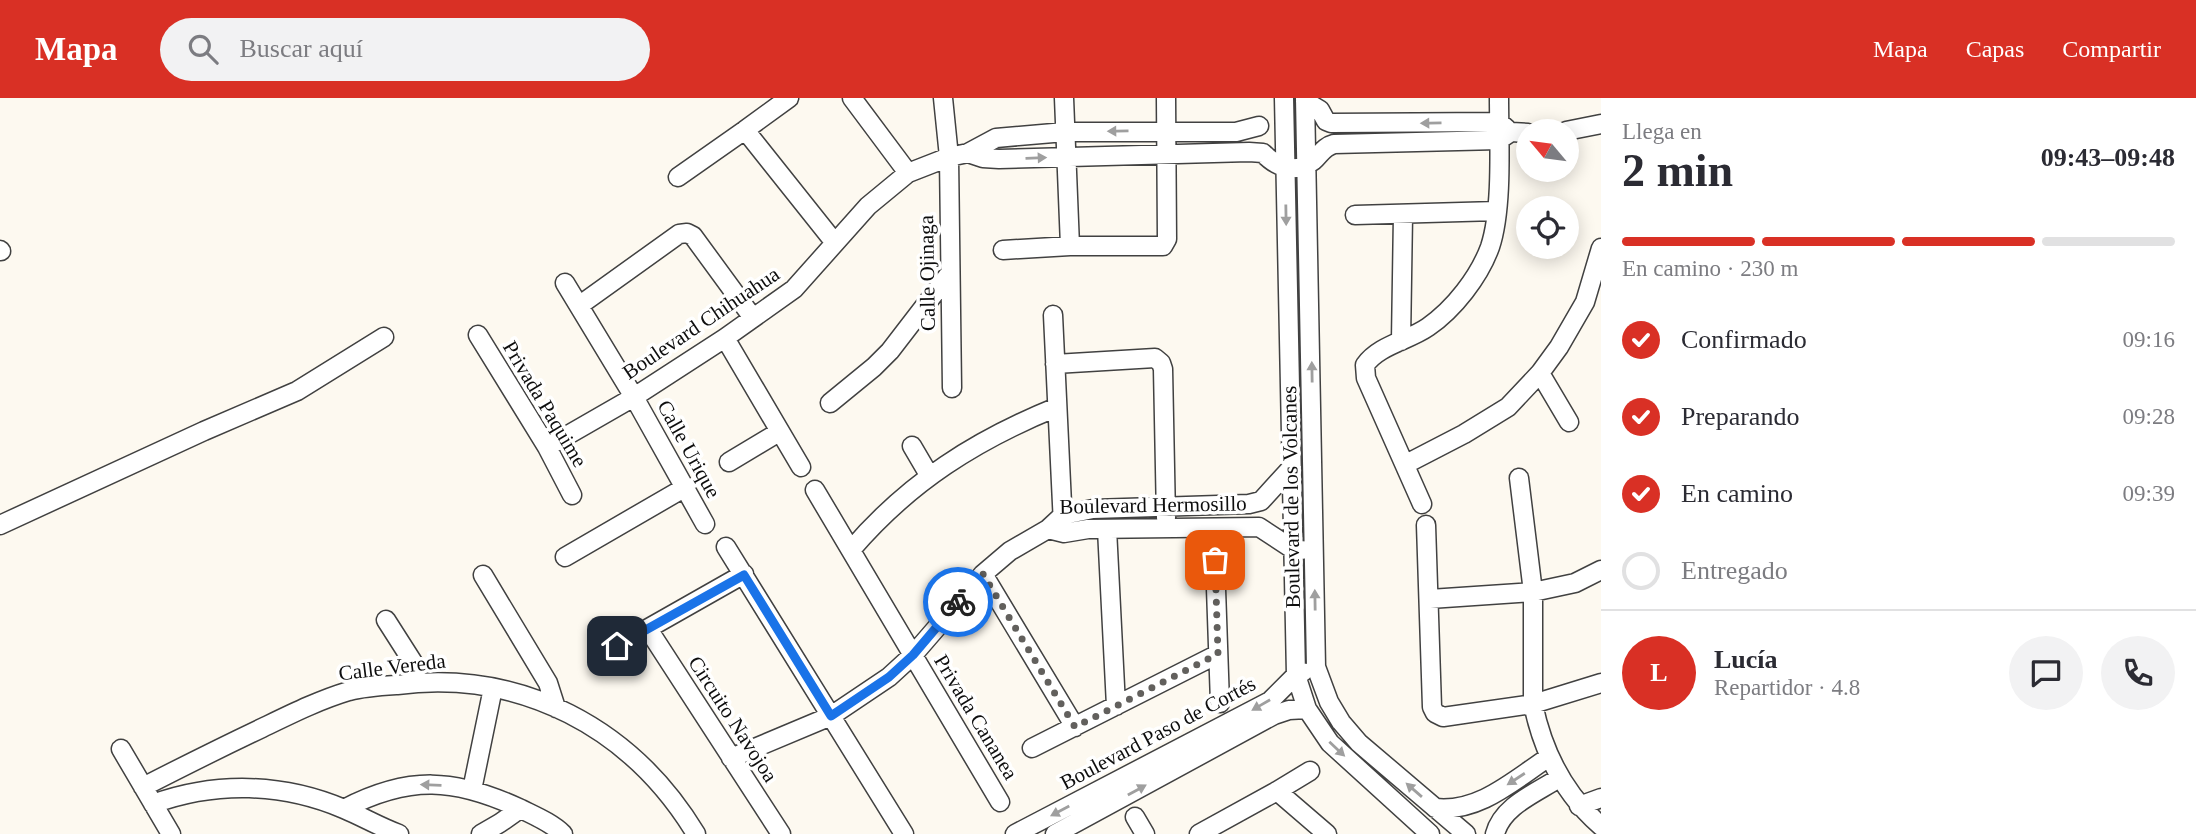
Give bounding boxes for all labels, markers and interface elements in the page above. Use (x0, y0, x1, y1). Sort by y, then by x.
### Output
search box (160, 18, 650, 81)
icon: search (184, 30, 222, 68)
text: Mapa (35, 31, 118, 67)
text: Buscar aquí (240, 34, 363, 63)
text: Mapa (1873, 36, 1928, 62)
text: Capas (1966, 36, 2024, 62)
text: Compartir (2062, 36, 2161, 62)
one-way arrow (1419, 117, 1441, 129)
north arrow (1516, 119, 1578, 182)
map controls (1516, 119, 1579, 259)
text: Llega en (1622, 119, 1702, 144)
one-way arrow (1107, 126, 1129, 137)
text: 09:43–09:48 (2041, 143, 2175, 172)
text: 2 min (1622, 145, 1733, 196)
one-way arrow (1025, 153, 1047, 164)
button: locate (1516, 196, 1579, 259)
one-way arrow (1281, 204, 1292, 226)
street label: Calle Ojinaga (914, 214, 940, 331)
text: En camino · 230 m (1622, 256, 1798, 281)
street label: Boulevard Chihuahua (618, 261, 784, 384)
icon: check (1622, 321, 1660, 359)
text: Confirmado (1681, 325, 1807, 354)
text: 09:16 (2123, 327, 2175, 352)
street label: Privada Paquime (498, 337, 592, 471)
one-way arrow (1306, 361, 1317, 383)
street label: Boulevard de los Volcanes (1277, 386, 1305, 608)
street label: Calle Urique (652, 396, 726, 502)
icon: check (1622, 398, 1660, 436)
text: Preparando (1681, 402, 1799, 431)
text: 09:28 (2123, 404, 2175, 429)
icon: check (1622, 475, 1660, 513)
text: En camino (1681, 479, 1793, 508)
text: 09:39 (2123, 481, 2175, 506)
street label: Boulevard Hermosillo (1059, 491, 1247, 519)
pin (1185, 530, 1245, 590)
icon: bag (1196, 541, 1234, 579)
text: Entregado (1681, 556, 1788, 585)
courier (923, 567, 993, 637)
icon: bike (939, 583, 977, 621)
one-way arrow (1309, 588, 1321, 610)
pin (587, 616, 647, 676)
icon: home (598, 627, 636, 665)
button: chat (2009, 636, 2083, 710)
button: phone (2101, 636, 2175, 710)
text: Lucía (1714, 645, 1778, 674)
street label: Calle Vereda (337, 648, 447, 685)
street label: Privada Cananea (929, 650, 1023, 784)
street label: Circuito Navojoa (683, 652, 783, 787)
text: L (1650, 658, 1668, 687)
street label: Boulevard Paso de Cortés (1056, 671, 1260, 795)
text: Repartidor · 4.8 (1714, 675, 1860, 700)
one-way arrow (1252, 699, 1271, 711)
one-way arrow (1328, 741, 1346, 757)
one-way arrow (1507, 772, 1526, 785)
one-way arrow (420, 779, 442, 791)
one-way arrow (1405, 783, 1422, 798)
one-way arrow (1127, 784, 1147, 795)
one-way arrow (1050, 805, 1070, 817)

